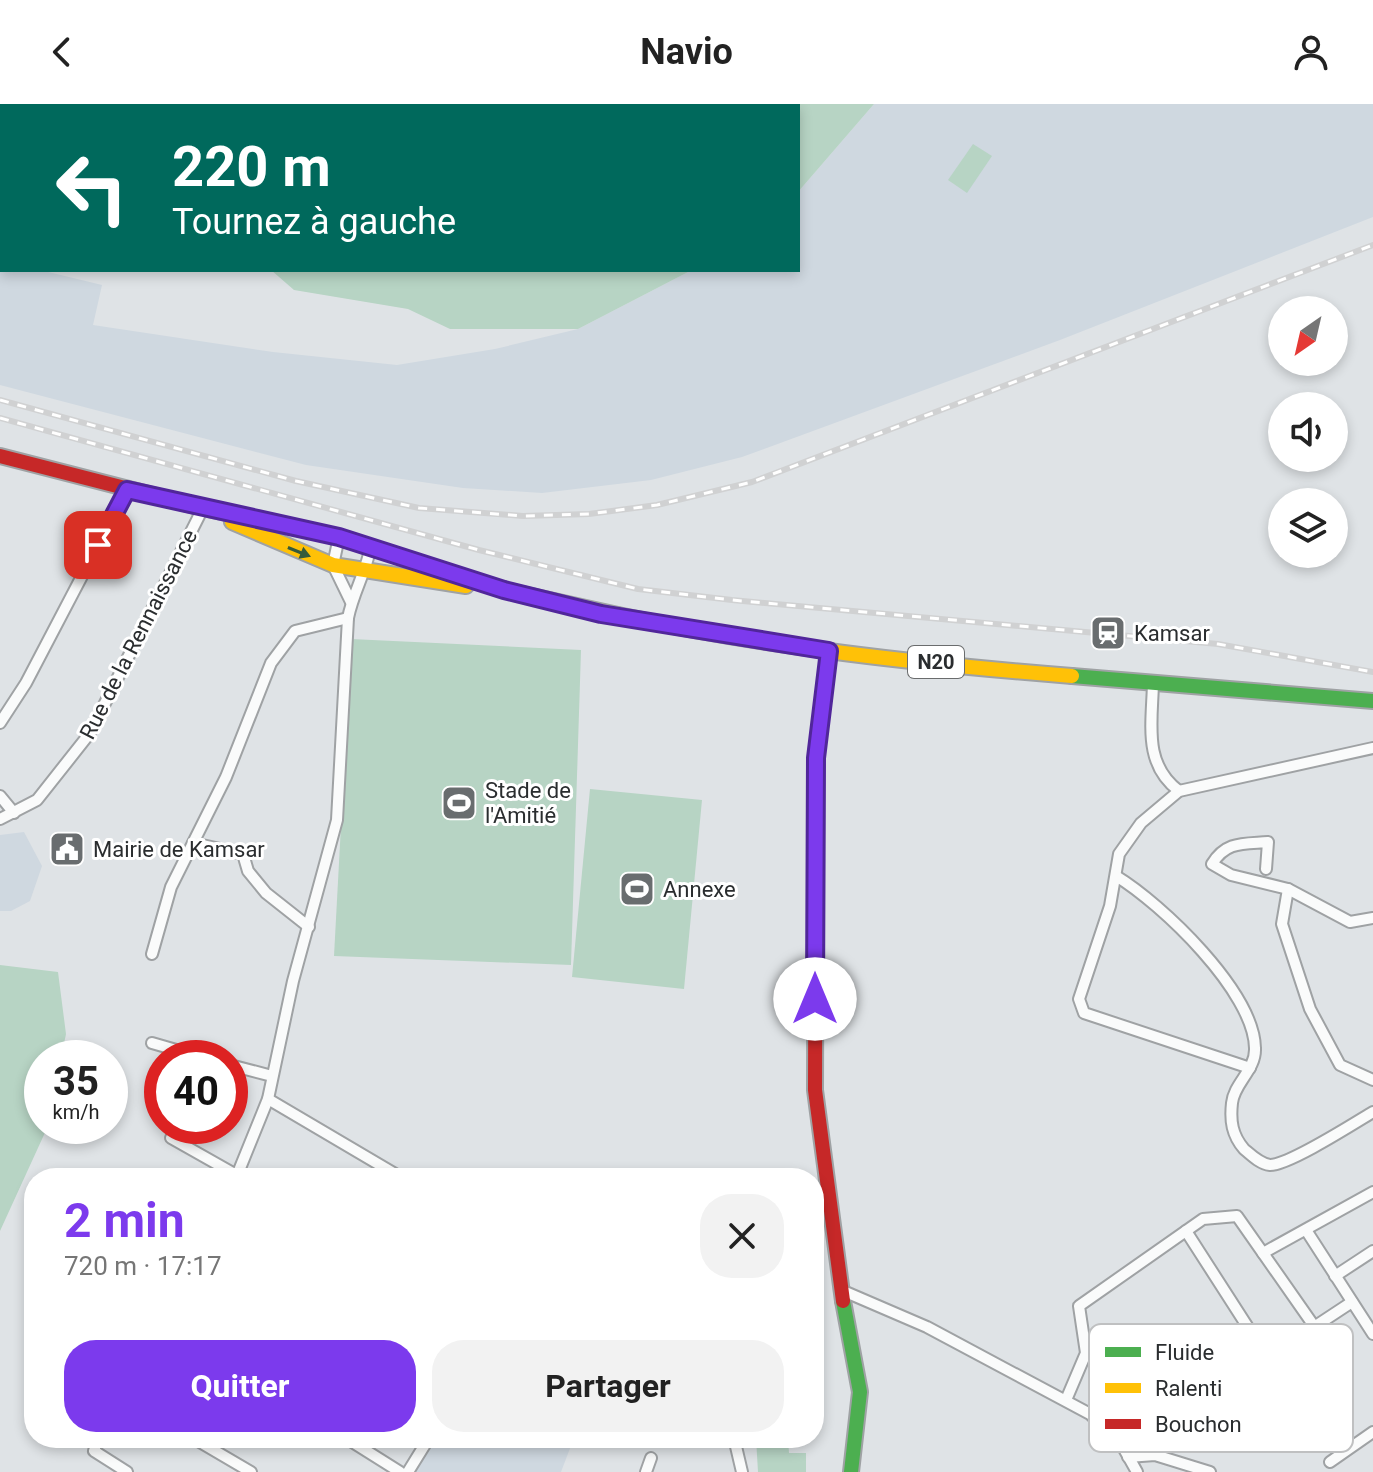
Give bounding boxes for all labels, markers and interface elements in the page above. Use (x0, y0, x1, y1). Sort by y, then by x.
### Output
icon: back (40, 30, 84, 74)
icon: person (1289, 30, 1333, 74)
text: Navio (640, 31, 733, 73)
text: 220 m (172, 134, 331, 200)
icon: left (40, 136, 144, 240)
text: Tournez à gauche (172, 201, 456, 243)
north arrow (1268, 296, 1348, 376)
map controls (1268, 296, 1348, 568)
button: sound (1268, 392, 1348, 472)
button: layers (1268, 488, 1348, 568)
pin (64, 511, 132, 579)
icon: arrive (76, 523, 120, 567)
street label: Rue de la Rennaissance (75, 525, 202, 743)
one-way arrow (287, 545, 311, 558)
station icon: Kamsar (1089, 614, 1127, 652)
place label: Kamsar (1134, 621, 1210, 646)
road number: N20 (908, 646, 964, 678)
place label: Stade de l'Amitié (485, 778, 571, 828)
sports icon: Stade de l'Amitié (440, 784, 478, 822)
public building icon: Mairie de Kamsar (48, 830, 86, 868)
place label: Mairie de Kamsar (93, 837, 265, 862)
sports icon: Annexe (618, 870, 656, 908)
place label: Annexe (663, 877, 736, 902)
position arrow (773, 957, 857, 1041)
speed limit sign: 40 (144, 1040, 248, 1144)
text: 35 (53, 1058, 99, 1105)
text: km/h (53, 1100, 99, 1124)
text: 2 min (64, 1192, 185, 1249)
button: close (700, 1194, 784, 1278)
text: 720 m · 17:17 (64, 1251, 222, 1281)
legend (1089, 1324, 1353, 1452)
button: Quitter (64, 1340, 416, 1432)
button: Partager (432, 1340, 784, 1432)
text: Fluide (1155, 1340, 1214, 1365)
text: Ralenti (1155, 1376, 1222, 1401)
text: Bouchon (1155, 1412, 1242, 1437)

